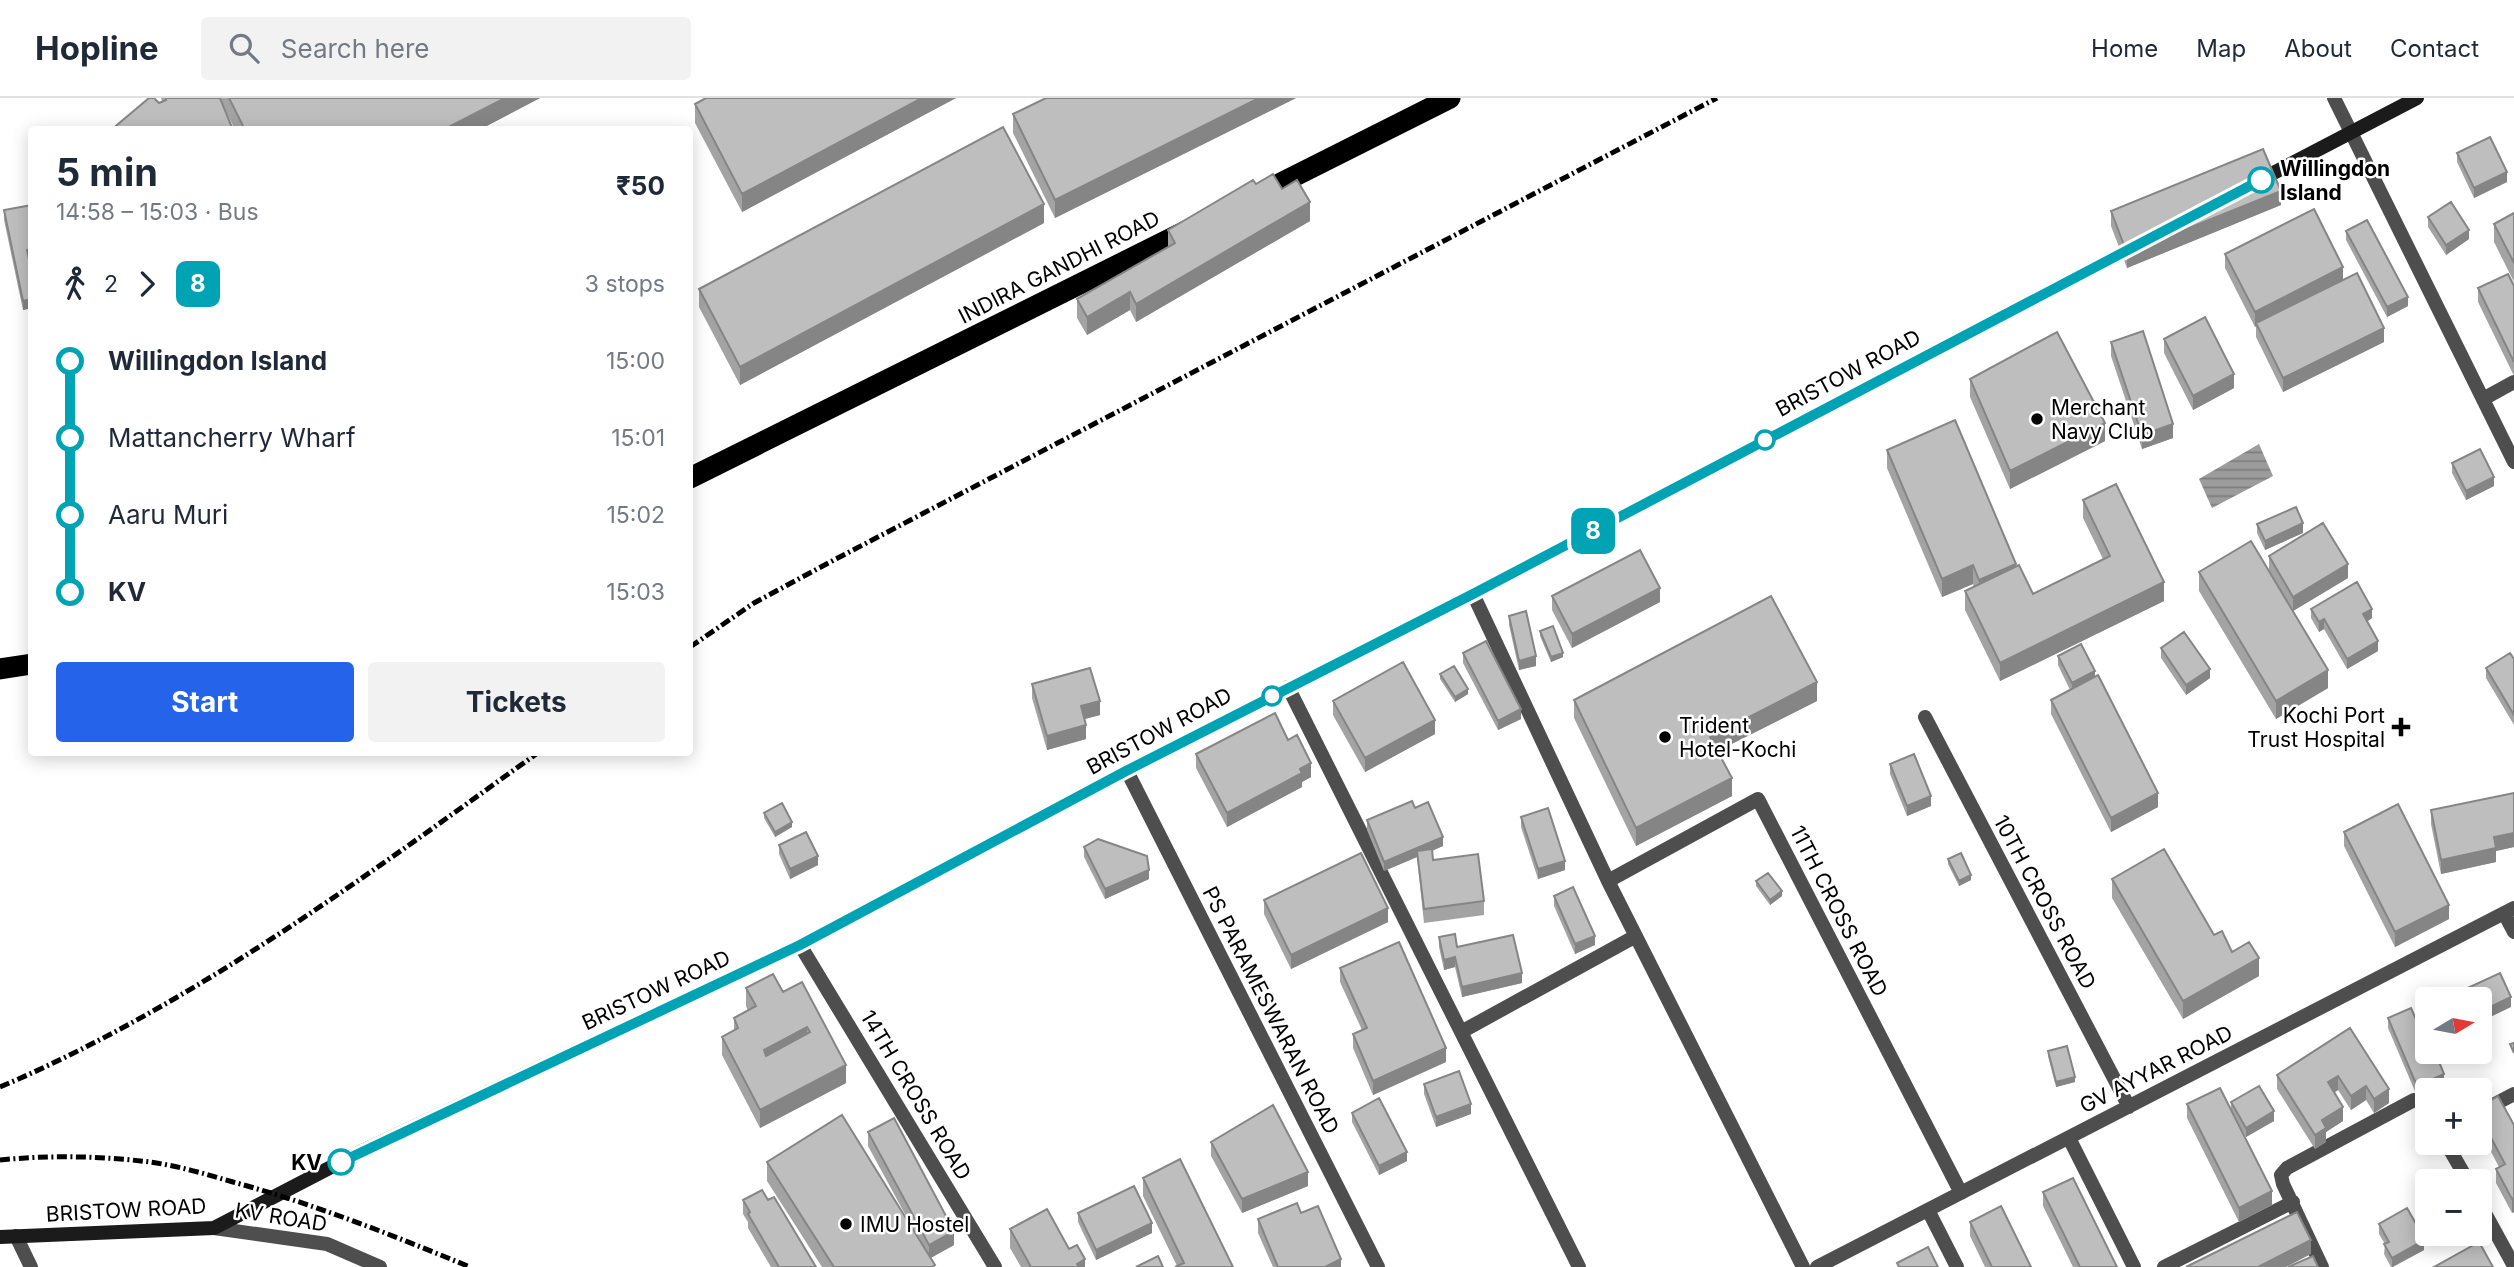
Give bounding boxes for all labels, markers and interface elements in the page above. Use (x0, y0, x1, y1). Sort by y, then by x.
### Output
search box (201, 17, 691, 80)
text: Hopline (35, 28, 159, 68)
icon: search (225, 29, 263, 67)
text: Search here (281, 33, 429, 64)
text: Home (2091, 34, 2158, 63)
text: Map (2196, 34, 2246, 63)
text: About (2284, 34, 2352, 63)
text: Contact (2390, 34, 2479, 63)
text: 5 min (56, 149, 158, 195)
place label: Willingdon Island (2280, 156, 2390, 205)
marker: Willingdon Island (2248, 167, 2274, 193)
text: ₹50 (616, 170, 665, 201)
text: 14:58 – 15:03 · Bus (56, 198, 259, 226)
street label: INDIRA GANDHI ROAD (954, 205, 1164, 329)
icon: walk (56, 265, 94, 303)
icon: forward (128, 265, 166, 303)
text: 8 (190, 269, 206, 298)
text: 2 (104, 270, 118, 298)
text: 3 stops (585, 270, 665, 298)
street label: BRISTOW ROAD (1771, 324, 1925, 422)
text: Willingdon Island (108, 345, 327, 376)
text: 15:00 (606, 347, 665, 375)
place label: Merchant Navy Club (2051, 395, 2154, 444)
marker: Merchant Navy Club (2029, 411, 2045, 427)
text: Mattancherry Wharf (108, 422, 356, 453)
text: 15:01 (611, 424, 665, 452)
unlabelled marker (1755, 430, 1775, 450)
text: Aaru Muri (108, 499, 228, 530)
text: 15:02 (607, 501, 665, 529)
line badge: 8 (1570, 508, 1616, 554)
text: 8 (1585, 516, 1601, 545)
text: KV (108, 576, 146, 607)
text: 15:03 (606, 578, 665, 606)
button: Start (56, 662, 354, 742)
button: Tickets (368, 662, 665, 742)
street label: BRISTOW ROAD (1082, 682, 1236, 780)
unlabelled marker (1262, 686, 1282, 706)
place label: Kochi Port Trust Hospital (2247, 703, 2385, 752)
place label: Trident Hotel-Kochi (1679, 713, 1796, 762)
marker: Kochi Port Trust Hospital (2391, 717, 2411, 737)
marker: Trident Hotel-Kochi (1657, 729, 1673, 745)
street label: 10TH CROSS ROAD (1989, 811, 2101, 993)
street label: 11TH CROSS ROAD (1785, 821, 1893, 1001)
street label: PS PARAMESWARAN ROAD (1198, 882, 1344, 1138)
street label: BRISTOW ROAD (578, 945, 734, 1035)
north arrow (2415, 987, 2492, 1064)
map controls (2415, 987, 2492, 1246)
street label: 14TH CROSS ROAD (855, 1006, 977, 1184)
street label: GV AYYAR ROAD (2076, 1020, 2236, 1118)
button: + (2415, 1078, 2492, 1155)
marker: KV (328, 1149, 354, 1175)
place label: KV (291, 1150, 322, 1175)
button: − (2415, 1169, 2492, 1246)
street label: BRISTOW ROAD (45, 1193, 207, 1227)
street label: KV ROAD (233, 1197, 329, 1237)
place label: IMU Hostel (860, 1212, 969, 1237)
marker: IMU Hostel (838, 1216, 854, 1232)

